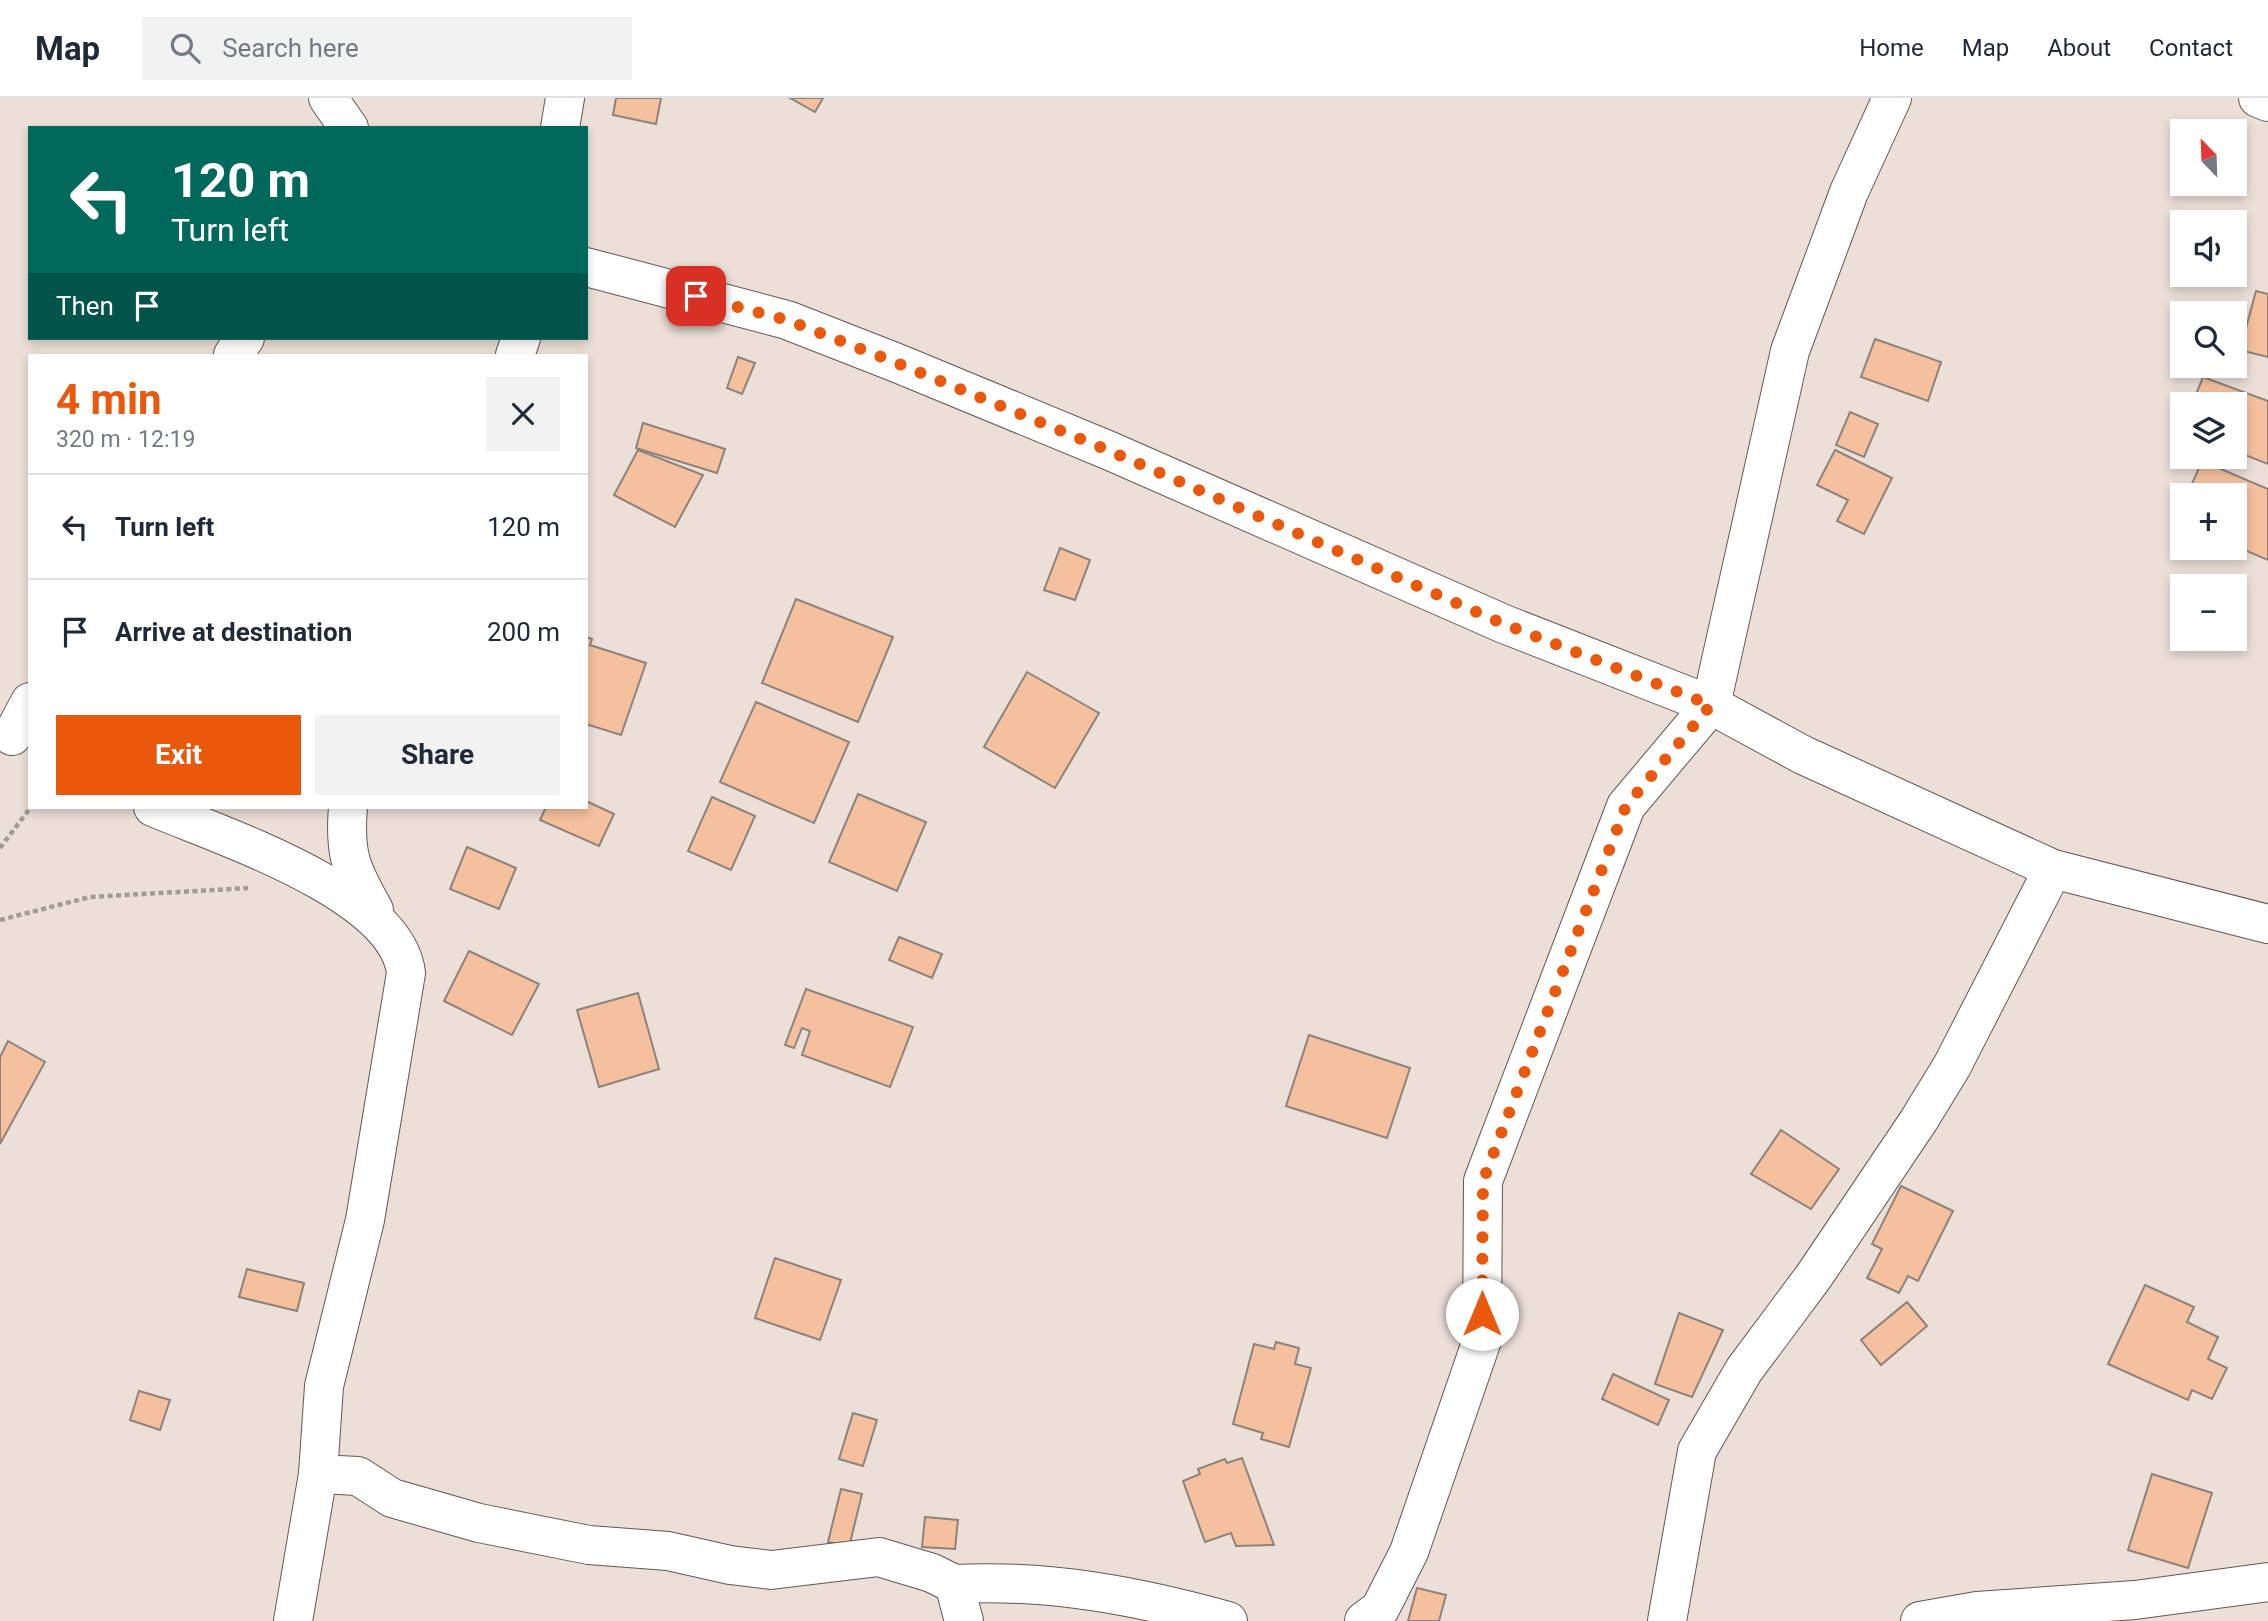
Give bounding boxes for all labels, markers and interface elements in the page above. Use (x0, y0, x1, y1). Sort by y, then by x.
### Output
search box (142, 17, 632, 80)
text: Map (35, 29, 100, 68)
icon: search (166, 29, 204, 67)
text: Search here (222, 33, 359, 63)
text: Home (1859, 34, 1924, 62)
text: Map (1962, 34, 2009, 62)
text: About (2047, 34, 2111, 62)
text: Contact (2149, 34, 2233, 62)
north arrow (2170, 119, 2247, 196)
map controls (2170, 119, 2247, 651)
text: 120 m (171, 152, 310, 209)
icon: left (56, 154, 147, 245)
button: sound (2170, 210, 2247, 287)
text: Turn left (171, 211, 289, 249)
pin (666, 266, 726, 326)
icon: arrive (677, 277, 715, 315)
icon: arrive (128, 287, 166, 325)
text: Then (56, 291, 114, 321)
button: search (2170, 301, 2247, 378)
text: 4 min (56, 375, 162, 424)
button: close (486, 377, 560, 451)
button: layers (2170, 392, 2247, 469)
text: 320 m · 12:19 (56, 426, 195, 453)
button: + (2170, 483, 2247, 560)
icon: left (56, 508, 94, 546)
text: Turn left (115, 512, 214, 542)
text: 120 m (487, 512, 560, 542)
button: − (2170, 574, 2247, 651)
icon: arrive (56, 613, 94, 651)
text: Arrive at destination (115, 617, 352, 647)
text: 200 m (487, 617, 560, 647)
button: Exit (56, 715, 301, 795)
button: Share (315, 715, 560, 795)
position arrow (1445, 1277, 1519, 1351)

